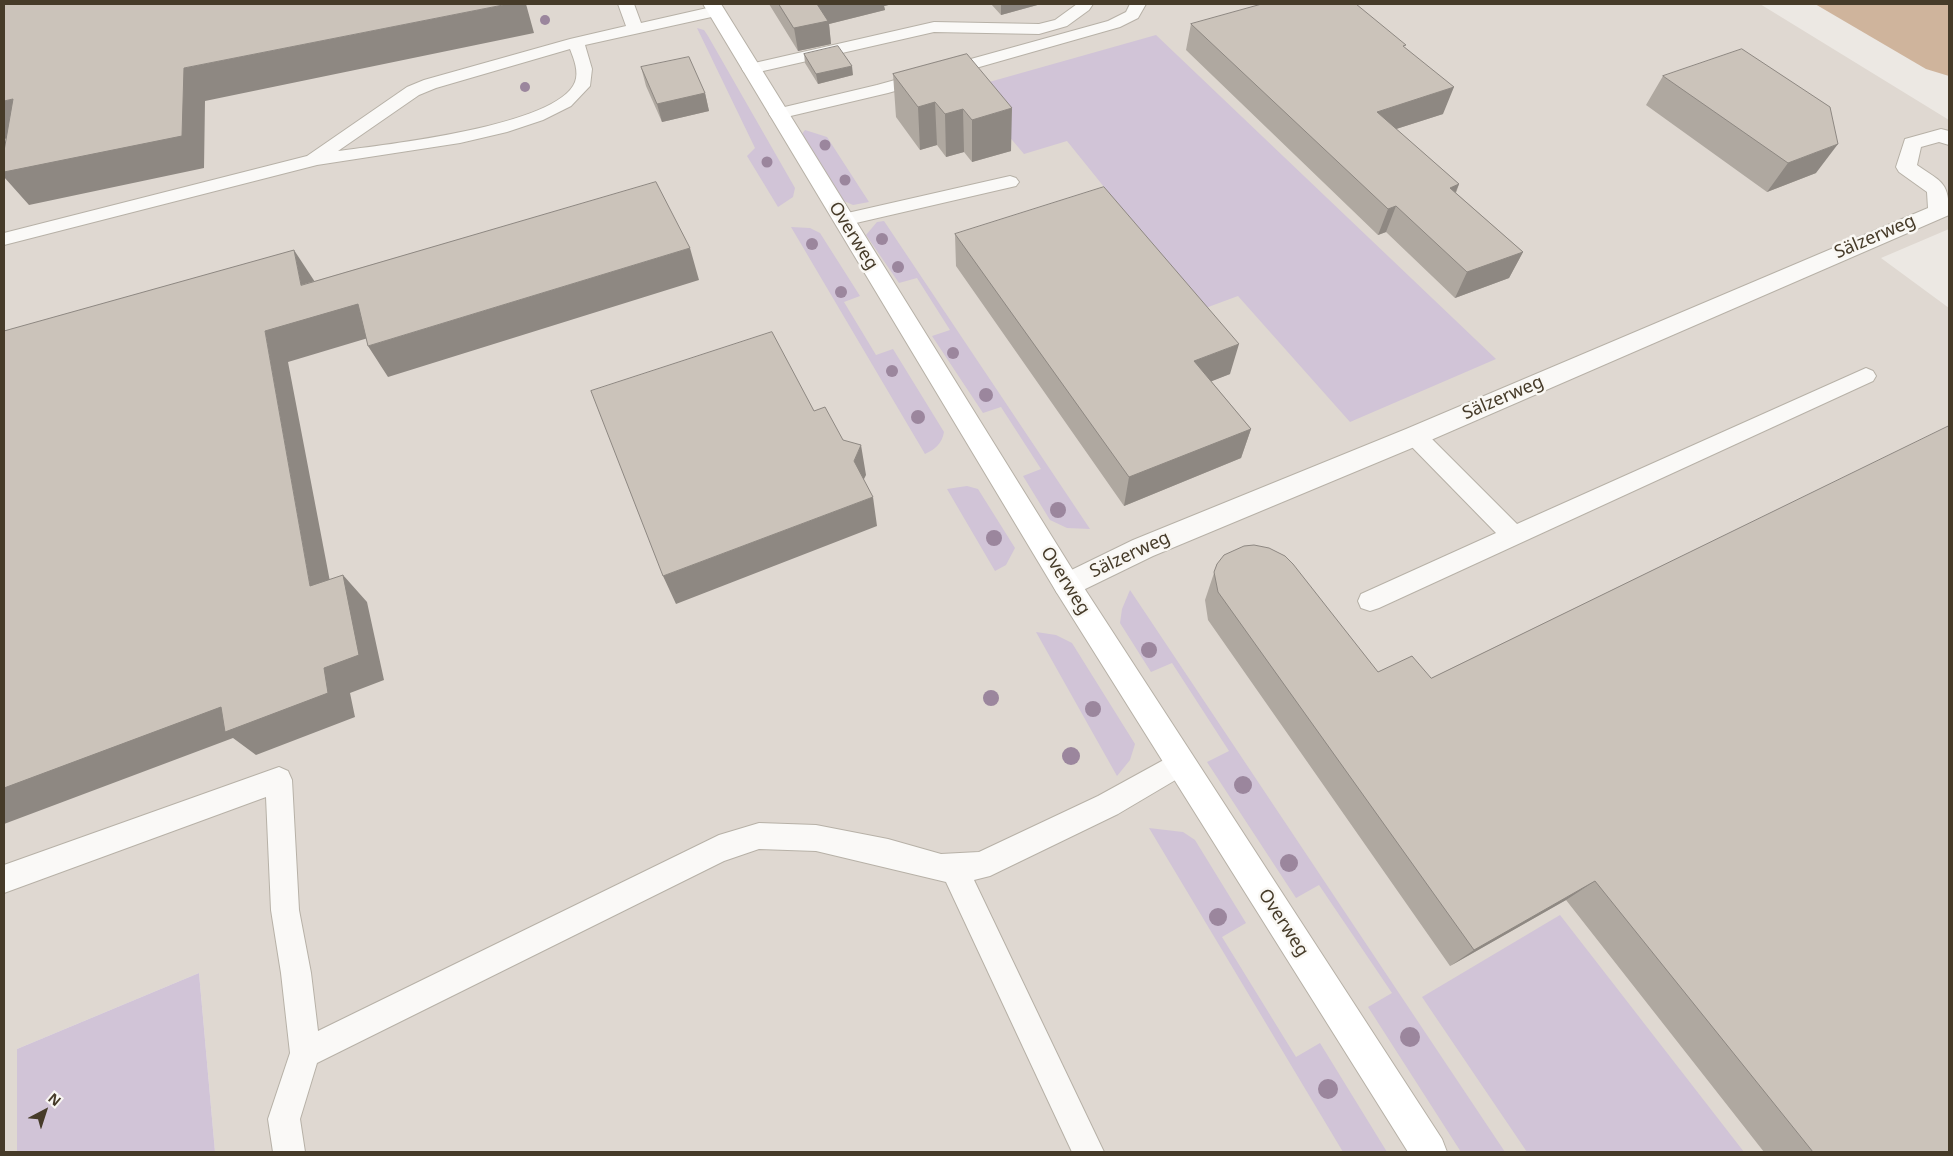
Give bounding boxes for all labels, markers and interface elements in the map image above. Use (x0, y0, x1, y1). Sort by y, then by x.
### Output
street label: Overweg (824, 198, 882, 274)
street label: Sälzerweg (1831, 210, 1919, 264)
street label: Sälzerweg (1459, 371, 1547, 425)
street label: Sälzerweg (1086, 527, 1174, 583)
street label: Overweg (1036, 543, 1094, 619)
street label: Overweg (1253, 885, 1313, 961)
north arrow (20, 1086, 70, 1136)
text: N (44, 1088, 65, 1110)

